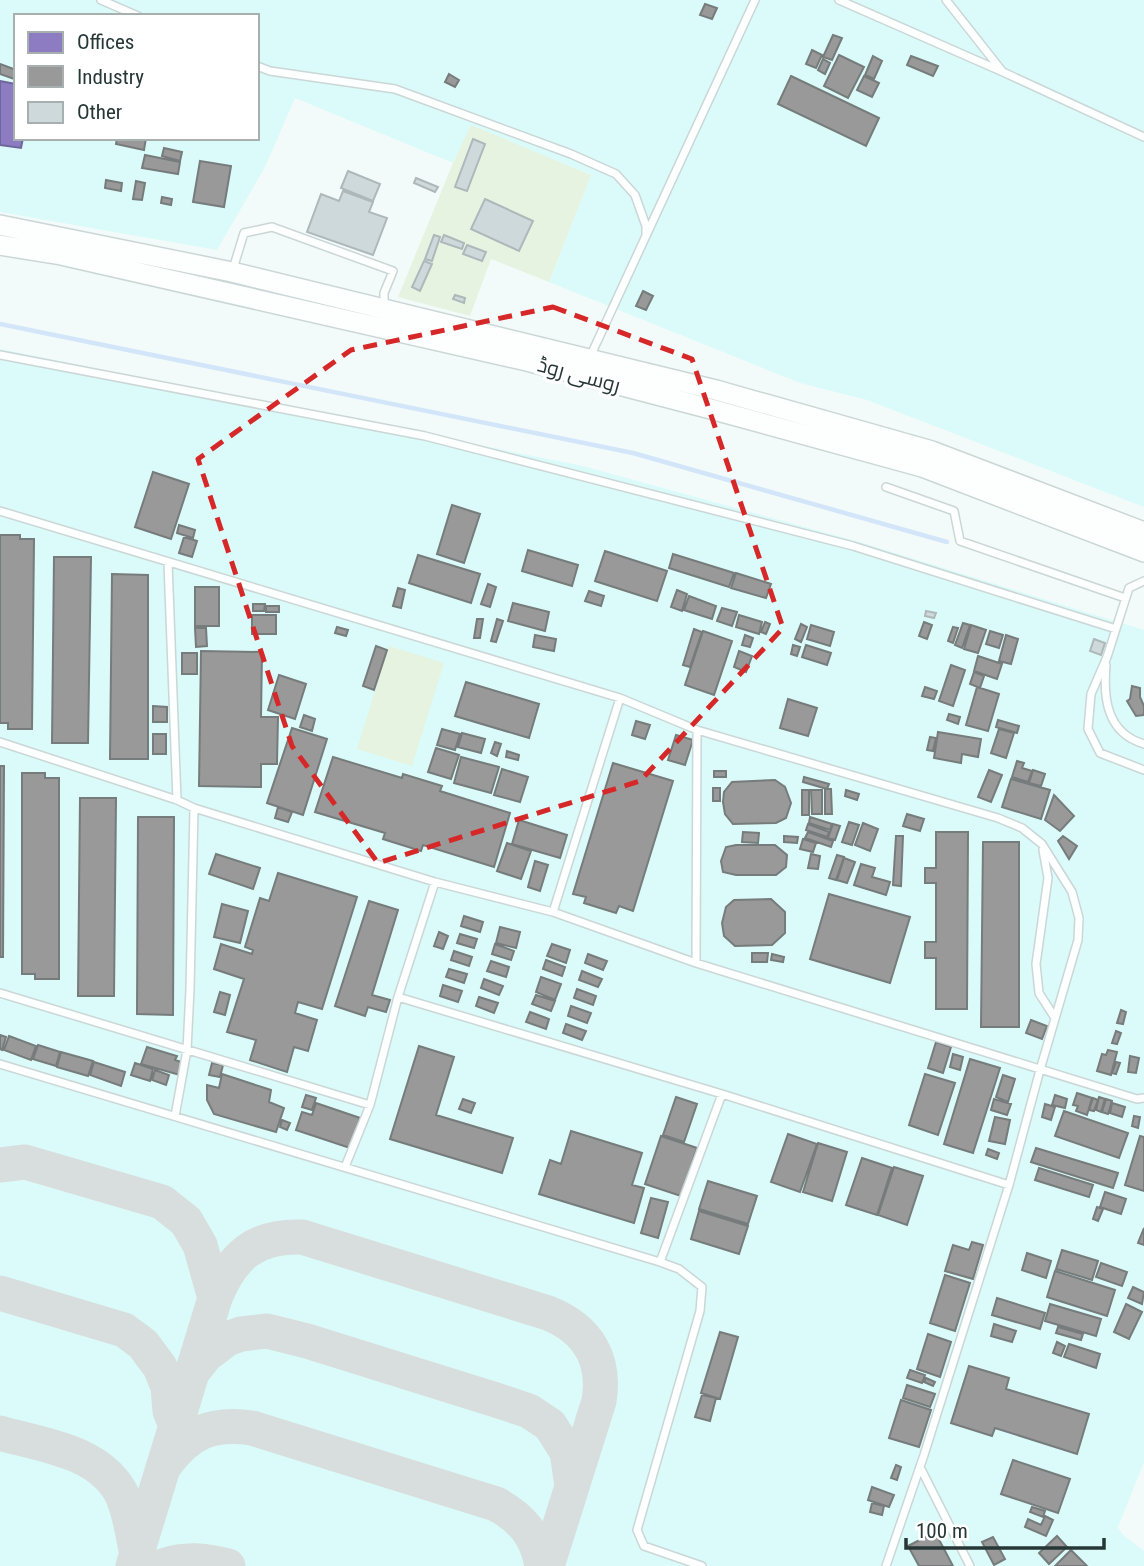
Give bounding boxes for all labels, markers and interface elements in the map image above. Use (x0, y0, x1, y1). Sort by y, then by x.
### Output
legend (14, 14, 259, 140)
text: Offices (77, 30, 134, 54)
text: Industry (77, 65, 144, 89)
text: Other (77, 100, 122, 124)
street label: روسی روڈ (535, 352, 623, 399)
scale bar (906, 1506, 1104, 1550)
text: 100 m (916, 1519, 968, 1543)

